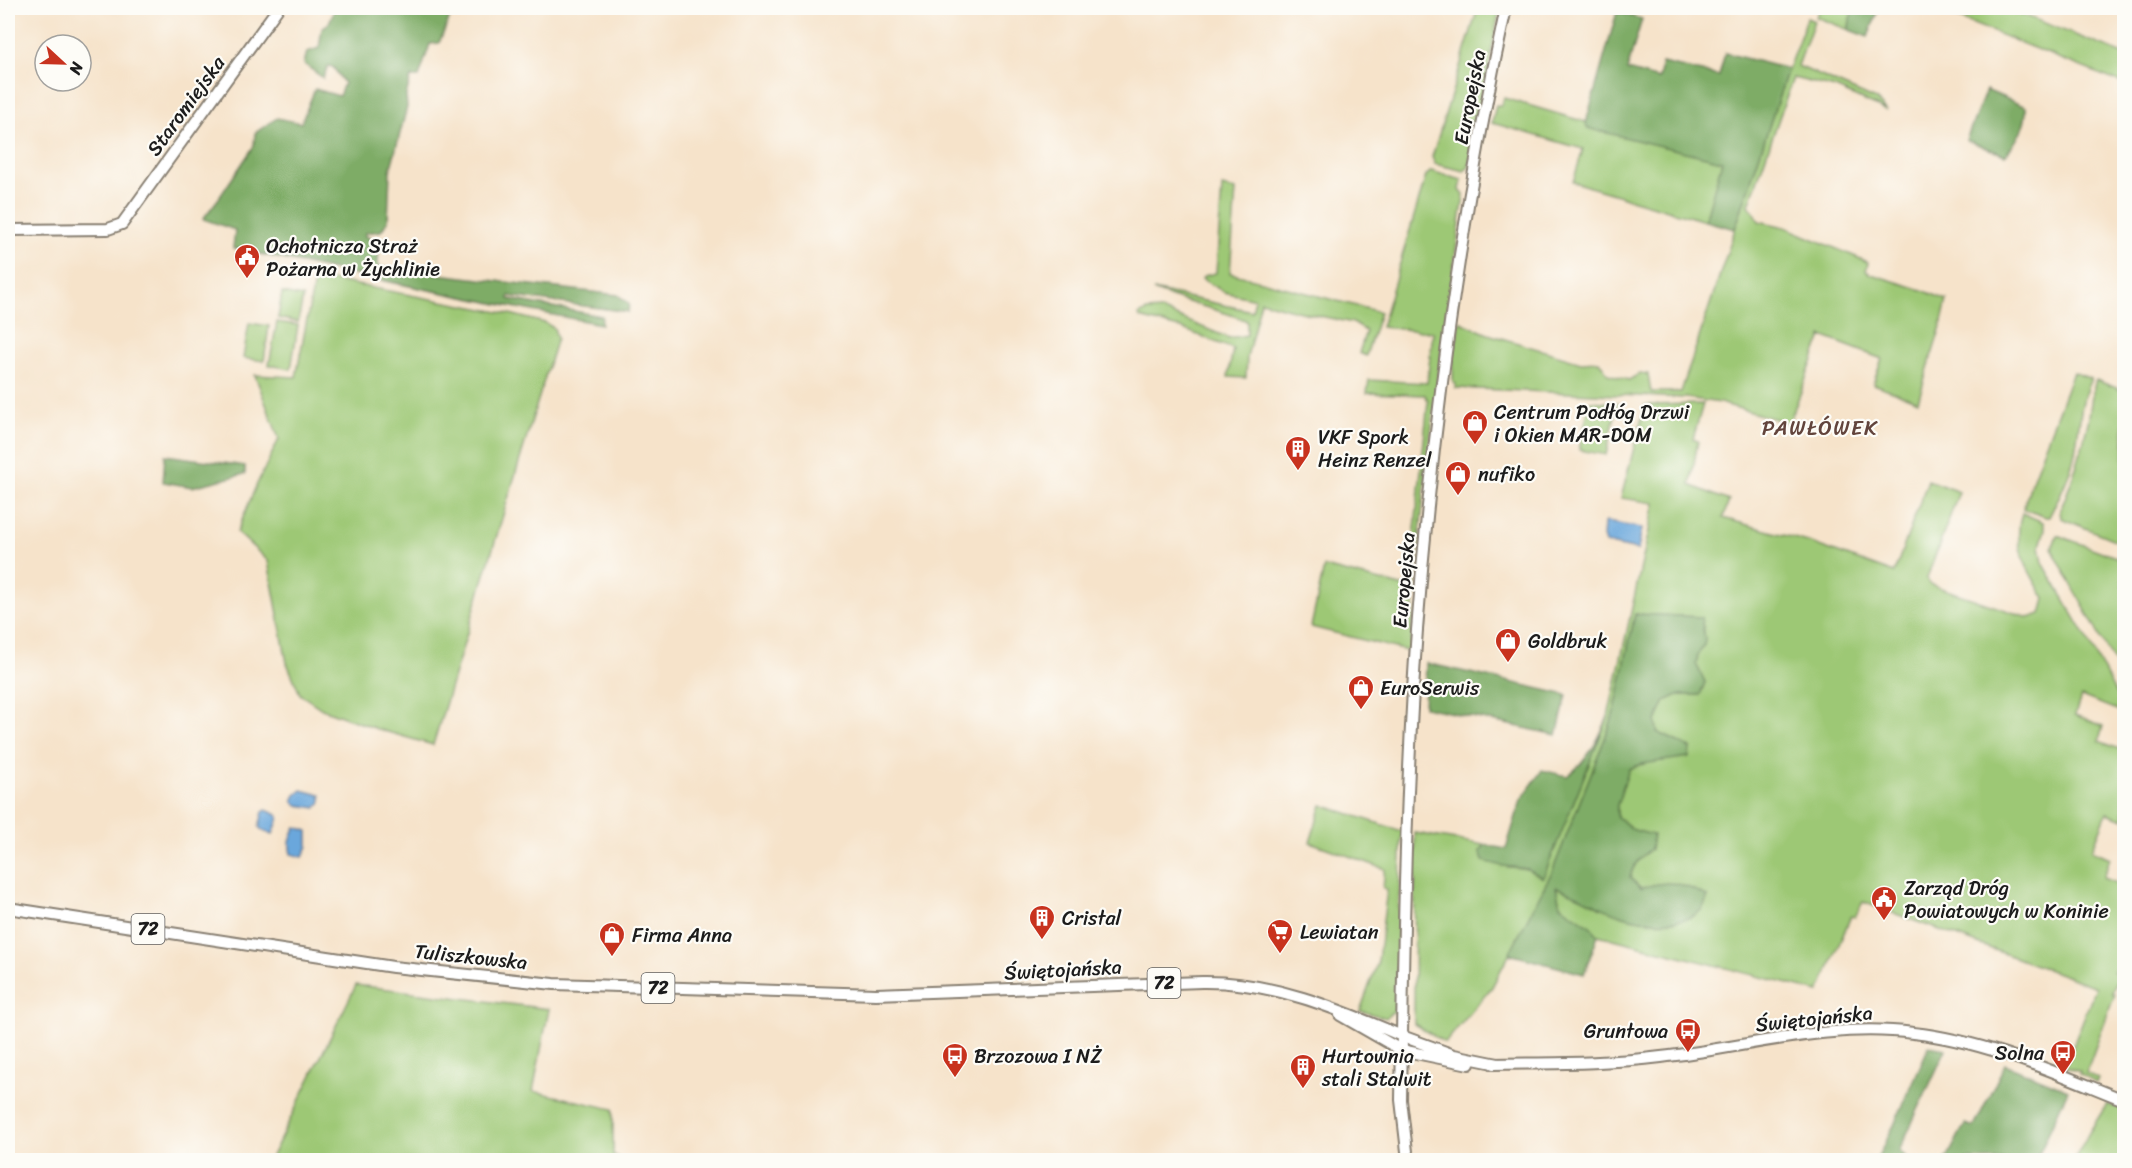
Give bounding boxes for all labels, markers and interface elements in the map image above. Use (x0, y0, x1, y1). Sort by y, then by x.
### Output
north arrow (33, 33, 93, 93)
street label: Europejska (1444, 46, 1496, 148)
street label: Staromiejska (137, 48, 235, 164)
text: N (61, 57, 92, 80)
place label: Ochotnicza Straż Pożarna w Żychlinie (266, 229, 440, 287)
public building icon: Ochotnicza Straż Pożarna w Żychlinie (232, 242, 262, 280)
place label: Centrum Podłóg Drzwi i Okien MAR-DOM (1494, 395, 1691, 453)
shop icon: Centrum Podłóg Drzwi i Okien MAR-DOM (1460, 408, 1490, 446)
district label: PAWŁÓWEK (1762, 409, 1878, 447)
place label: VKF Spork Heinz Renzel (1318, 420, 1433, 478)
building icon: VKF Spork Heinz Renzel (1283, 434, 1313, 472)
place label: nufiko (1478, 457, 1535, 492)
shop icon: nufiko (1443, 459, 1473, 497)
street label: Europejska (1382, 531, 1426, 629)
place label: Goldbruk (1528, 624, 1607, 659)
shop icon: Goldbruk (1493, 626, 1523, 664)
place label: EuroSerwis (1380, 671, 1480, 706)
shop icon: EuroSerwis (1346, 673, 1376, 711)
place label: Zarząd Dróg Powiatowych w Koninie (1904, 871, 2109, 929)
public building icon: Zarząd Dróg Powiatowych w Koninie (1869, 884, 1899, 922)
place label: Cristal (1062, 901, 1123, 936)
building icon: Cristal (1027, 903, 1057, 941)
road number: 72 (132, 914, 164, 944)
place label: Lewiatan (1300, 915, 1379, 950)
supermarket icon: Lewiatan (1265, 917, 1295, 955)
place label: Firma Anna (632, 918, 732, 953)
shop icon: Firma Anna (597, 920, 627, 958)
street label: Tuliszkowska (413, 934, 529, 980)
street label: Świętojańska (1003, 949, 1123, 991)
road number: 72 (1148, 968, 1180, 998)
road number: 72 (642, 973, 674, 1003)
street label: Świętojańska (1754, 995, 1874, 1043)
place label: Gruntowa (1584, 1014, 1668, 1049)
bus stop icon: Gruntowa (1673, 1016, 1703, 1054)
place label: Solna (1995, 1036, 2045, 1071)
bus stop icon: Solna (2048, 1038, 2078, 1076)
place label: Brzozowa I NŻ (974, 1039, 1102, 1074)
place label: Hurtownia stali Stalwit (1321, 1039, 1432, 1097)
bus stop icon: Brzozowa I NŻ (940, 1041, 970, 1079)
building icon: Hurtownia stali Stalwit (1288, 1052, 1318, 1090)

